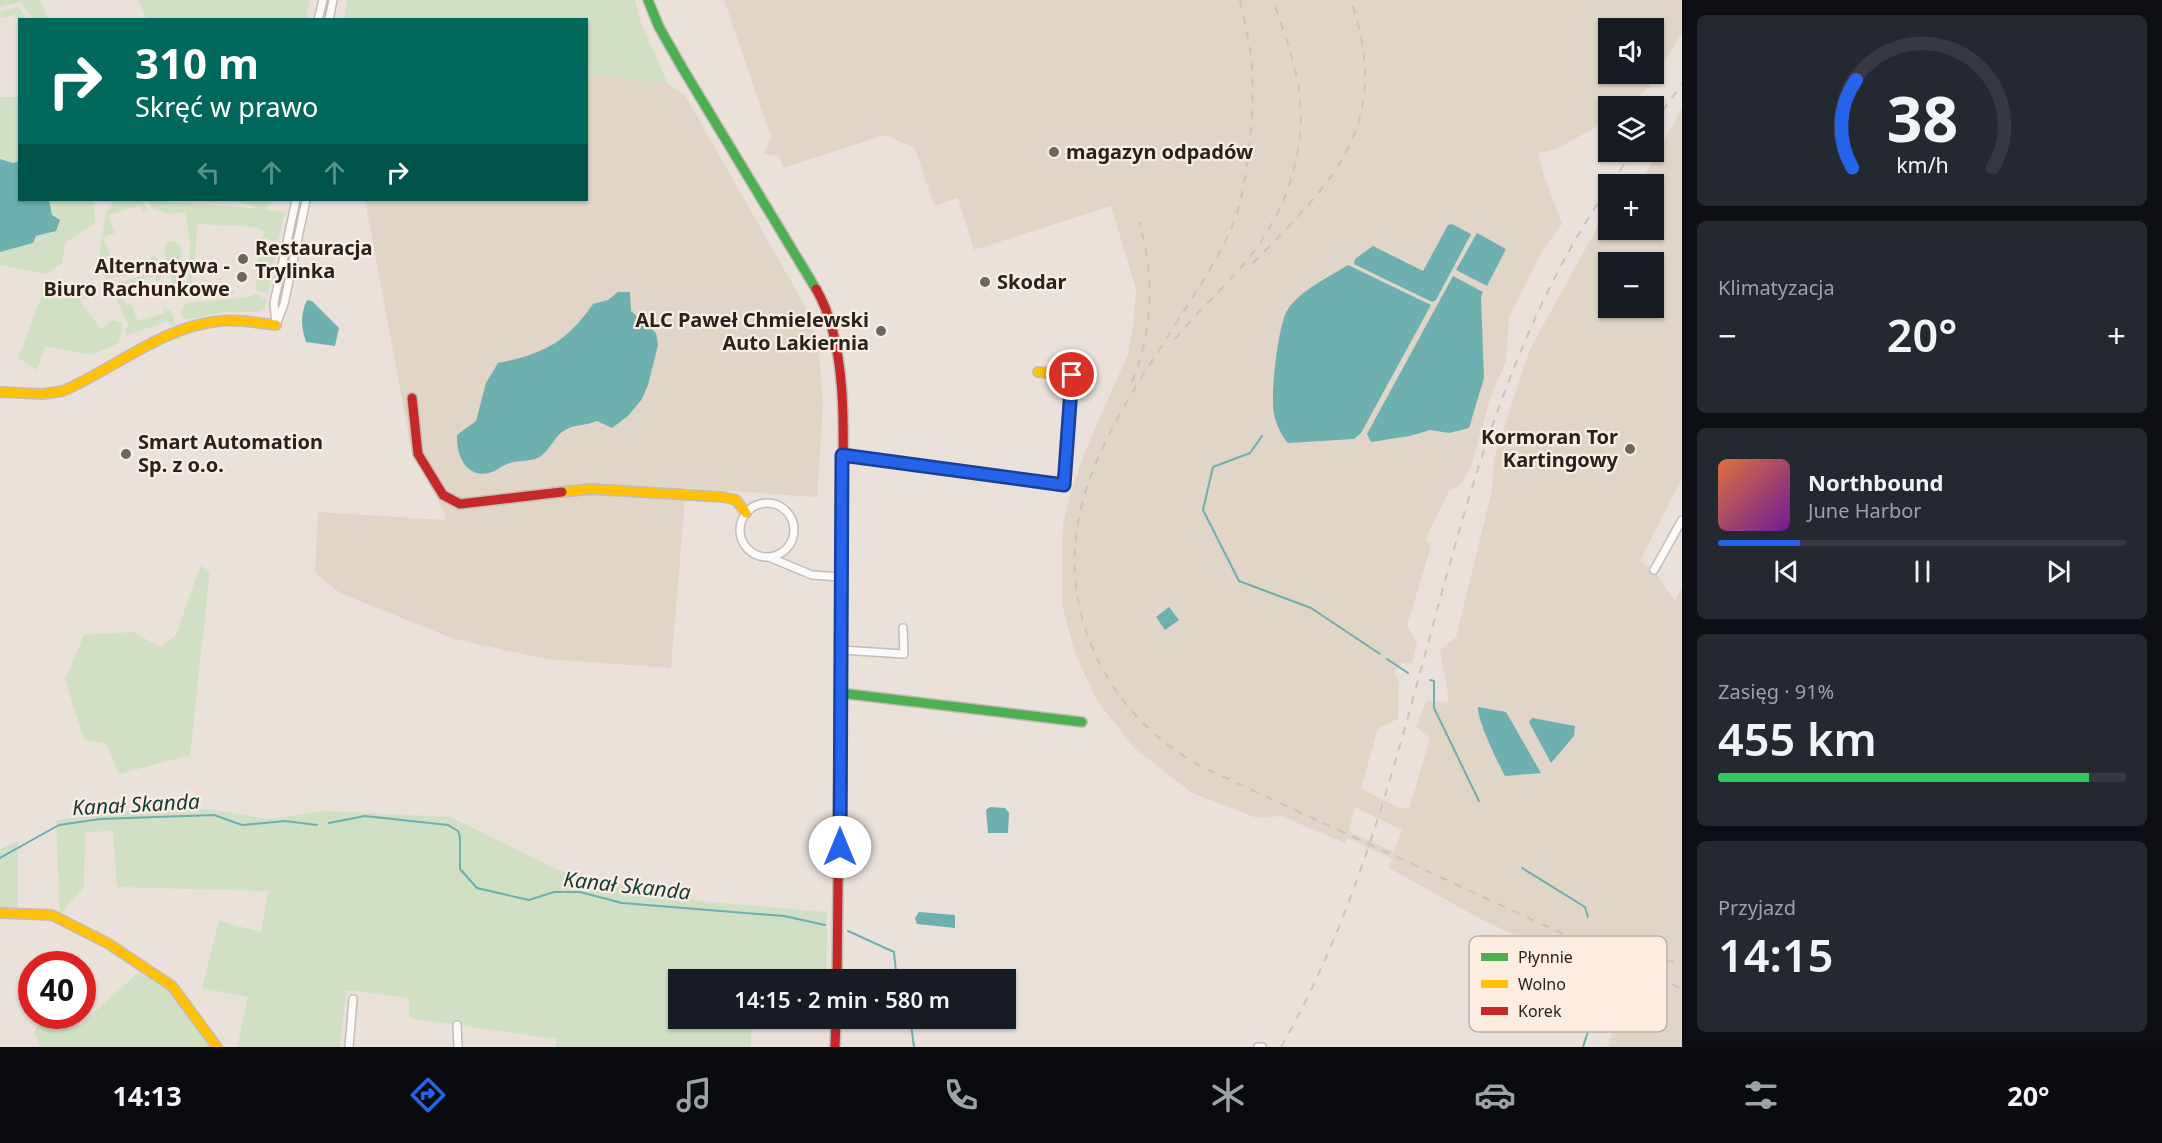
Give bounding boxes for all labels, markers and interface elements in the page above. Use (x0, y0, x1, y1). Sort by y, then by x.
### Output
map controls (1598, 18, 1664, 318)
button: sound (1598, 18, 1664, 84)
text: 310 m (135, 34, 259, 91)
icon: right (36, 42, 114, 120)
text: 38 (1886, 75, 1958, 160)
text: Skręć w prawo (135, 88, 318, 125)
button: layers (1598, 96, 1664, 162)
place label: magazyn odpadów (1066, 138, 1253, 165)
marker: magazyn odpadów (1047, 145, 1061, 159)
text: km/h (1896, 150, 1948, 179)
icon: left (192, 156, 225, 189)
icon: ahead (255, 156, 288, 189)
icon: ahead (318, 156, 351, 189)
icon: right (381, 156, 414, 189)
button: + (1598, 174, 1664, 240)
place label: Restauracja Trylinka (255, 234, 373, 284)
place label: Alternatywa - Biuro Rachunkowe (44, 252, 230, 302)
marker: Restauracja Trylinka (236, 252, 250, 266)
button: − (1598, 252, 1664, 318)
place label: Skodar (997, 268, 1067, 295)
marker: Alternatywa - Biuro Rachunkowe (235, 270, 249, 284)
text: Klimatyzacja (1718, 274, 1835, 301)
marker: Skodar (978, 275, 992, 289)
text: 20° (1887, 304, 1957, 365)
place label: ALC Paweł Chmielewski Auto Lakiernia (635, 306, 869, 356)
text: − (1718, 313, 1737, 358)
text: + (2107, 313, 2126, 358)
marker: ALC Paweł Chmielewski Auto Lakiernia (874, 324, 888, 338)
pin (1046, 349, 1097, 400)
icon: arrive (1055, 358, 1088, 391)
place label: Kormoran Tor Kartingowy (1481, 423, 1619, 473)
place label: Smart Automation Sp. z o.o. (138, 428, 323, 478)
marker: Kormoran Tor Kartingowy (1623, 442, 1637, 456)
marker: Smart Automation Sp. z o.o. (119, 447, 133, 461)
text: Northbound (1808, 467, 1943, 497)
text: June Harbor (1808, 497, 1922, 524)
icon: previous (1770, 555, 1803, 588)
icon: pause (1906, 555, 1939, 588)
icon: next (2042, 555, 2075, 588)
text: Zasięg · 91% (1718, 678, 1834, 705)
text: 455 km (1718, 708, 1877, 769)
water label: Kanał Skanda (71, 787, 201, 821)
position arrow (808, 815, 872, 879)
water label: Kanał Skanda (562, 864, 692, 906)
text: Przyjazd (1718, 894, 1796, 921)
text: 14:15 (1718, 924, 1833, 985)
legend (1469, 936, 1667, 1032)
text: Płynnie (1518, 946, 1573, 968)
speed limit sign: 40 (18, 951, 96, 1029)
text: Wolno (1518, 973, 1566, 995)
text: 14:15 · 2 min · 580 m (734, 984, 950, 1014)
text: Korek (1518, 1000, 1562, 1022)
icon: directions (407, 1074, 449, 1116)
icon: music (673, 1074, 715, 1116)
icon: phone (940, 1074, 982, 1116)
icon: climate (1207, 1074, 1249, 1116)
icon: car (1474, 1074, 1516, 1116)
icon: filters (1740, 1074, 1782, 1116)
text: 14:13 (112, 1077, 182, 1114)
text: 20° (2007, 1077, 2050, 1114)

